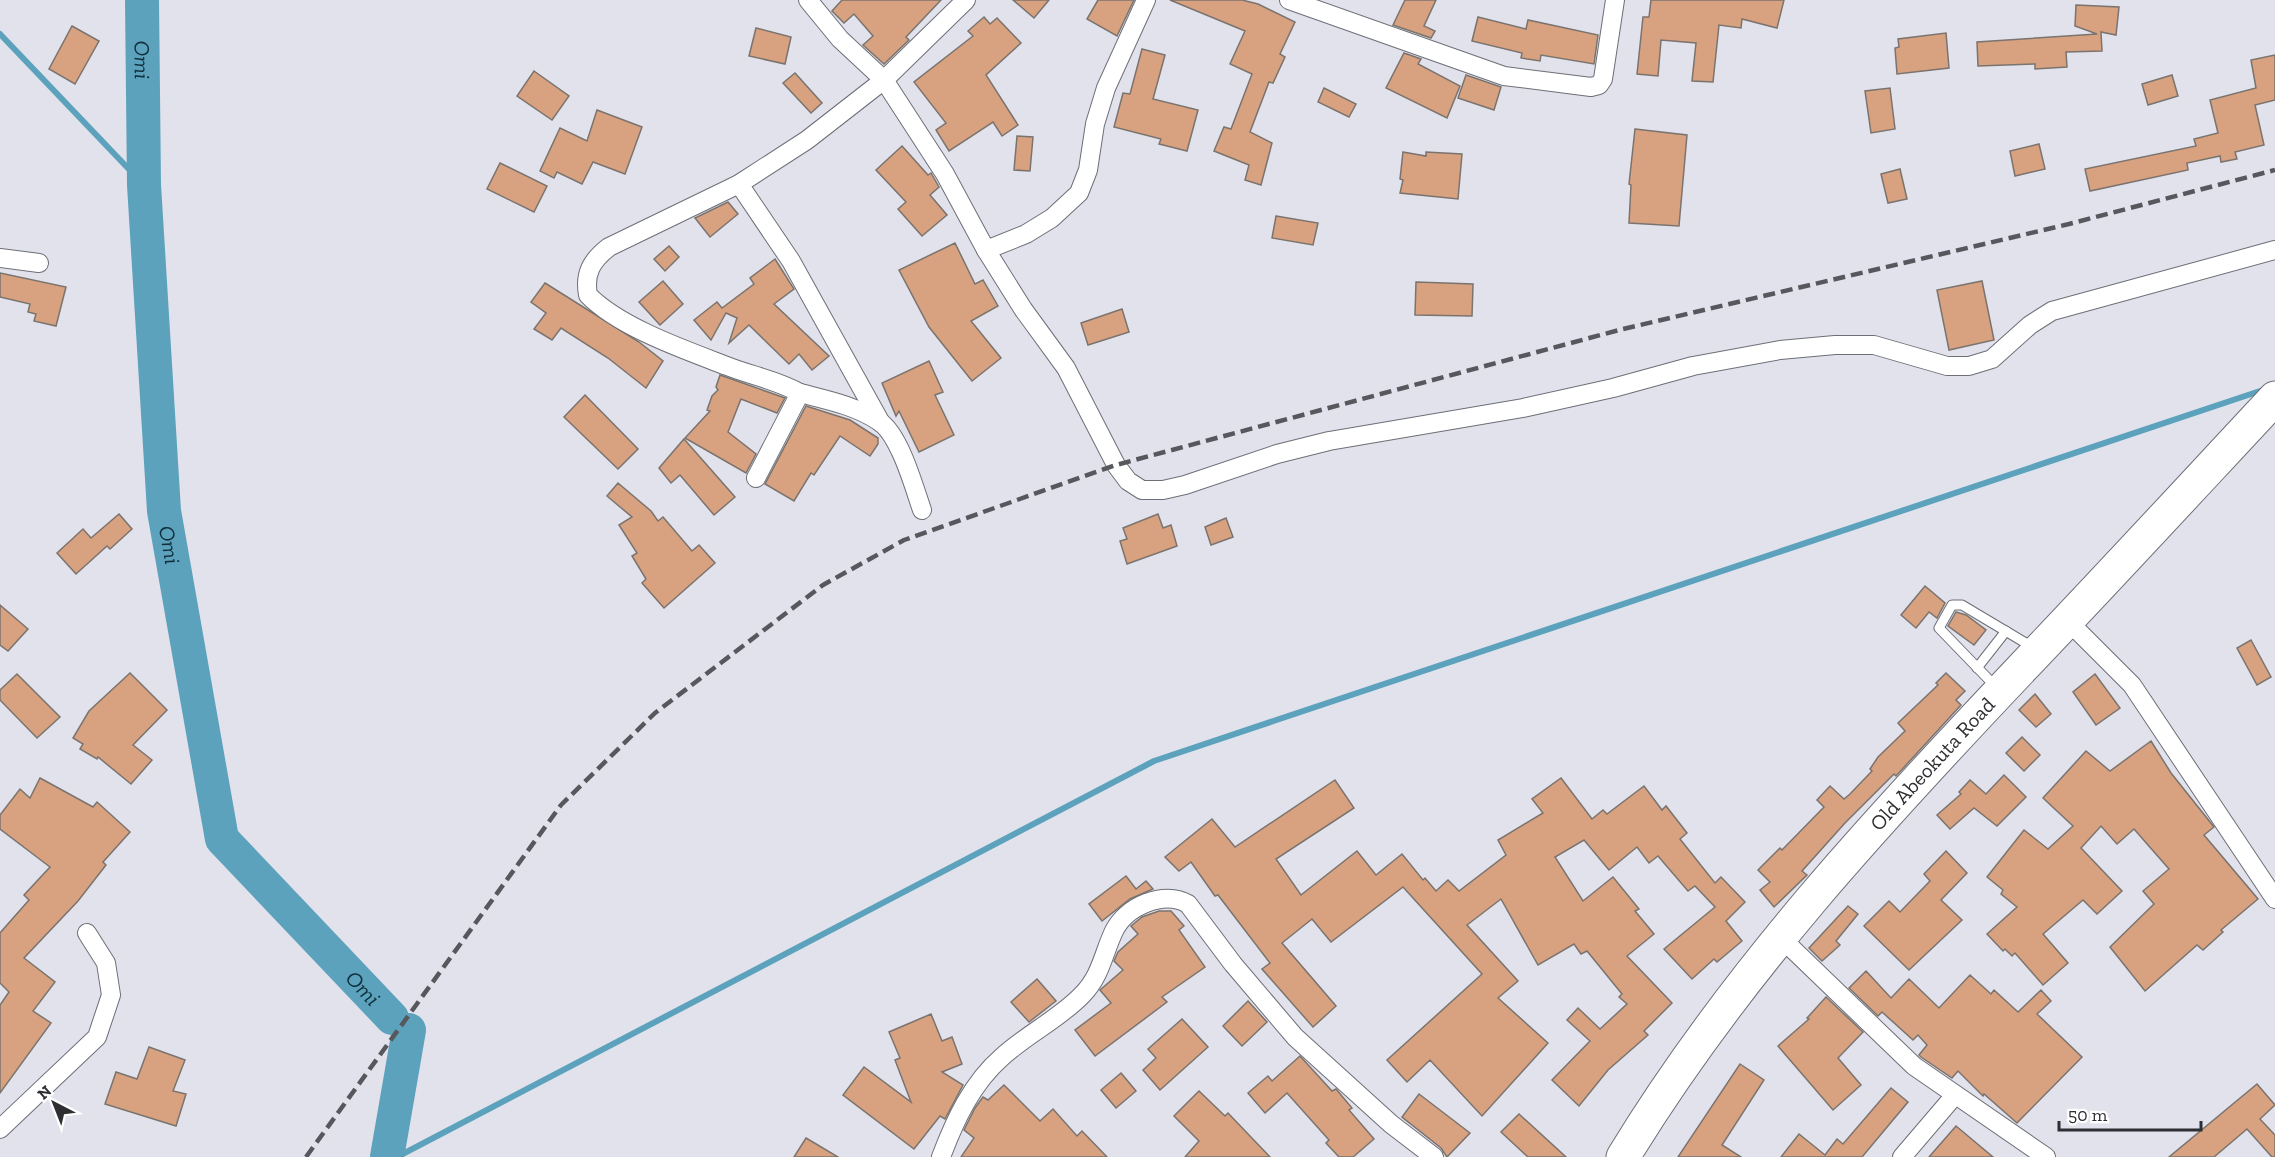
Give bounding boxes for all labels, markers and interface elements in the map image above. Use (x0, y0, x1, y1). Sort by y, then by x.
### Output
water label: Omi (128, 41, 156, 79)
water label: Omi (153, 524, 186, 566)
street label: Old Abeokuta Road (1864, 692, 2000, 836)
water label: Omi (340, 965, 386, 1011)
north arrow (24, 1073, 84, 1133)
text: N (33, 1081, 55, 1103)
scale bar (2059, 1094, 2202, 1132)
text: 50 m (2068, 1104, 2108, 1126)

